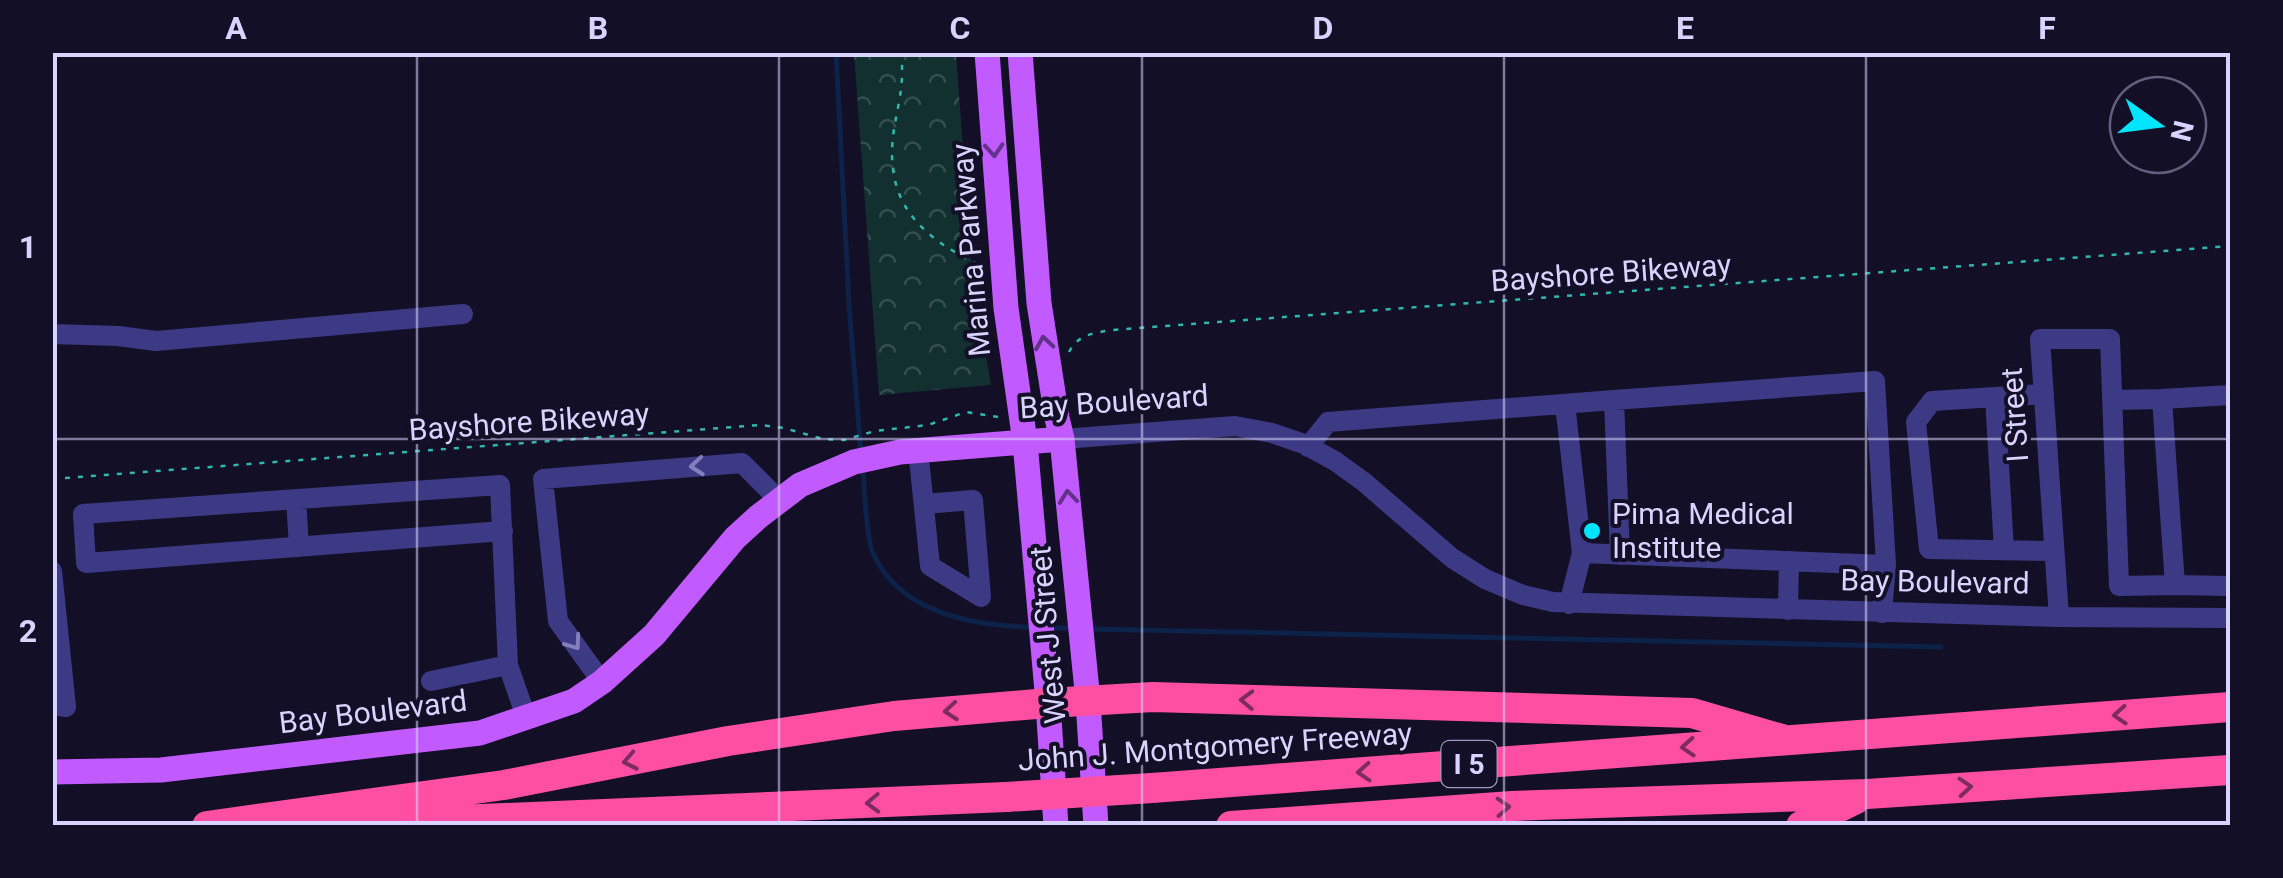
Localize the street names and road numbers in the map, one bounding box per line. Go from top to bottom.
street label: Marina Parkway [944,142,997,358]
street label: Bayshore Bikeway [1490,247,1732,298]
street label: I Street [1994,367,2035,464]
street label: Bay Boulevard [1018,377,1210,426]
street label: Bayshore Bikeway [408,396,650,447]
street label: West J Street [1022,545,1073,725]
street label: Bay Boulevard [1840,562,2030,601]
street label: Bay Boulevard [277,683,469,740]
street label: John J. Montgomery Freeway [1017,715,1413,778]
road number: I 5 [1442,741,1496,787]

